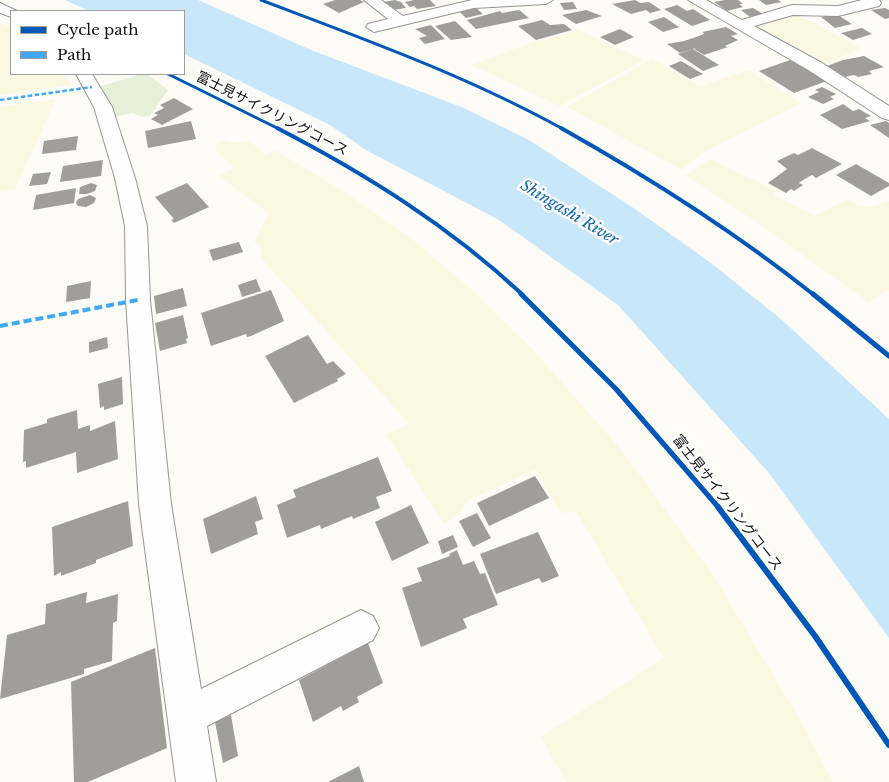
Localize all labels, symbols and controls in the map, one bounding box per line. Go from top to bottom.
legend [10,10,185,75]
text: Cycle path [57,20,139,39]
text: Path [57,45,91,64]
street label: 富士見サイクリングコース [193,68,351,160]
water label: Shingashi River [517,177,621,249]
street label: 富士見サイクリングコース [669,432,785,574]

